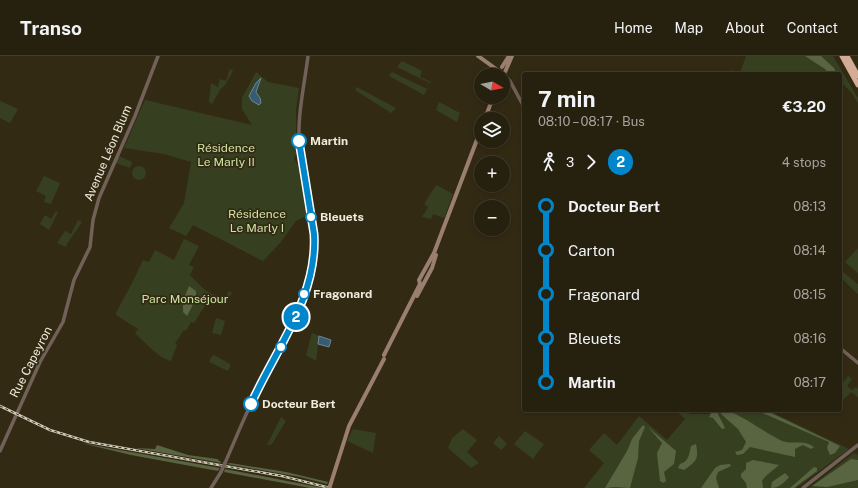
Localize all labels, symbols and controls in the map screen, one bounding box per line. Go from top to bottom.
text: Transo [20,17,82,39]
text: Home [614,20,653,36]
text: Map [675,20,703,36]
text: About [725,20,765,36]
text: Contact [787,20,838,36]
north arrow [474,68,510,104]
map controls [474,68,510,236]
text: 7 min [538,86,595,112]
text: €3.20 [783,98,826,115]
street label: Avenue Léon Blum [81,103,135,203]
button: layers [474,112,510,148]
text: 08:10 – 08:17 · Bus [538,114,645,129]
marker: Martin [291,133,307,149]
place label: Martin [310,134,348,148]
park label: Résidence Le Marly II [197,141,255,169]
icon: walk [538,151,560,173]
icon: forward [580,151,602,173]
text: 2 [616,154,625,170]
text: 3 [566,155,574,170]
text: 4 stops [782,155,826,170]
button: + [474,156,510,192]
text: Docteur Bert [568,198,660,215]
text: 08:13 [793,199,826,214]
button: − [474,200,510,236]
park label: Résidence Le Marly I [228,207,286,235]
place label: Bleuets [320,210,364,224]
marker: Bleuets [305,211,317,223]
text: Carton [568,242,615,259]
text: 08:14 [793,243,826,258]
text: Fragonard [568,286,640,303]
place label: Fragonard [313,287,372,301]
text: 08:15 [793,287,826,302]
marker: Fragonard [298,288,310,300]
park label: Parc Monséjour [142,292,229,306]
line badge: 2 [283,304,309,330]
text: 2 [292,309,300,325]
street label: Rue Capeyron [7,324,55,400]
text: Bleuets [568,330,621,347]
text: 08:16 [793,331,826,346]
unlabelled marker [275,341,287,353]
text: Martin [568,374,616,391]
text: 08:17 [794,375,826,390]
marker: Docteur Bert [243,396,259,412]
place label: Docteur Bert [262,397,336,411]

